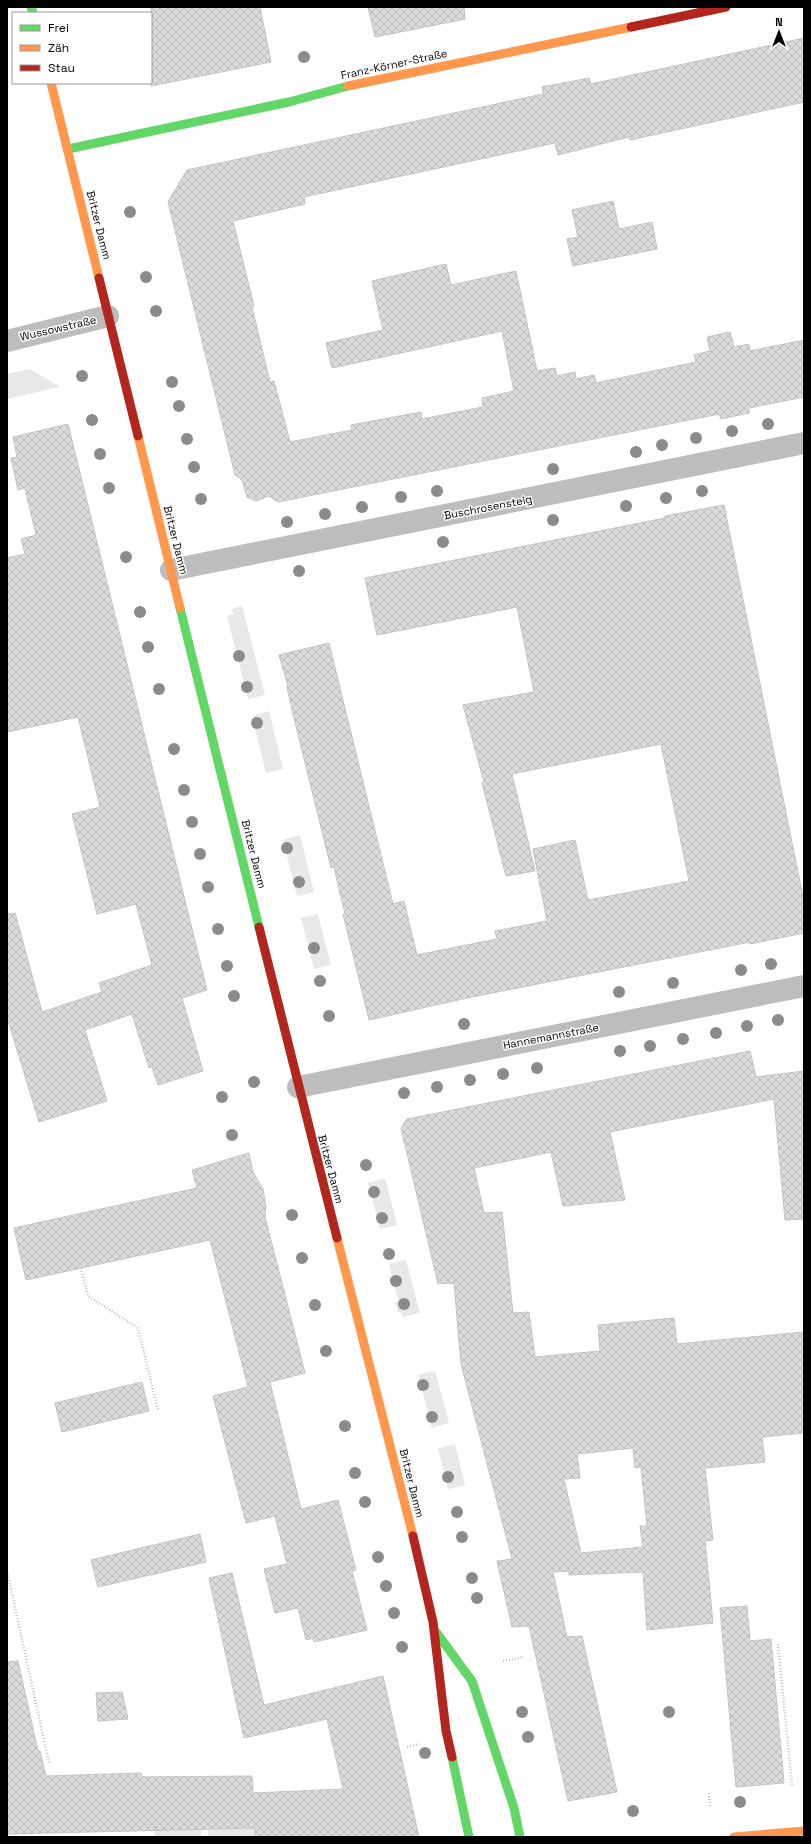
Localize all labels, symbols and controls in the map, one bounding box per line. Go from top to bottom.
legend [12,12,152,84]
north arrow [759,12,799,52]
text: N [775,15,783,29]
text: Frei [48,20,69,36]
text: Zäh [48,40,69,56]
street label: Franz-Körner-Straße [339,46,449,82]
text: Stau [48,60,75,76]
street label: Britzer Damm [84,189,114,261]
street label: Wussowstraße [19,312,97,344]
street label: Buschrosensteig [443,492,533,522]
street label: Britzer Damm [161,504,191,576]
street label: Britzer Damm [239,818,269,890]
street label: Hannemannstraße [502,1020,600,1052]
street label: Britzer Damm [315,1133,347,1205]
street label: Britzer Damm [397,1447,427,1519]

